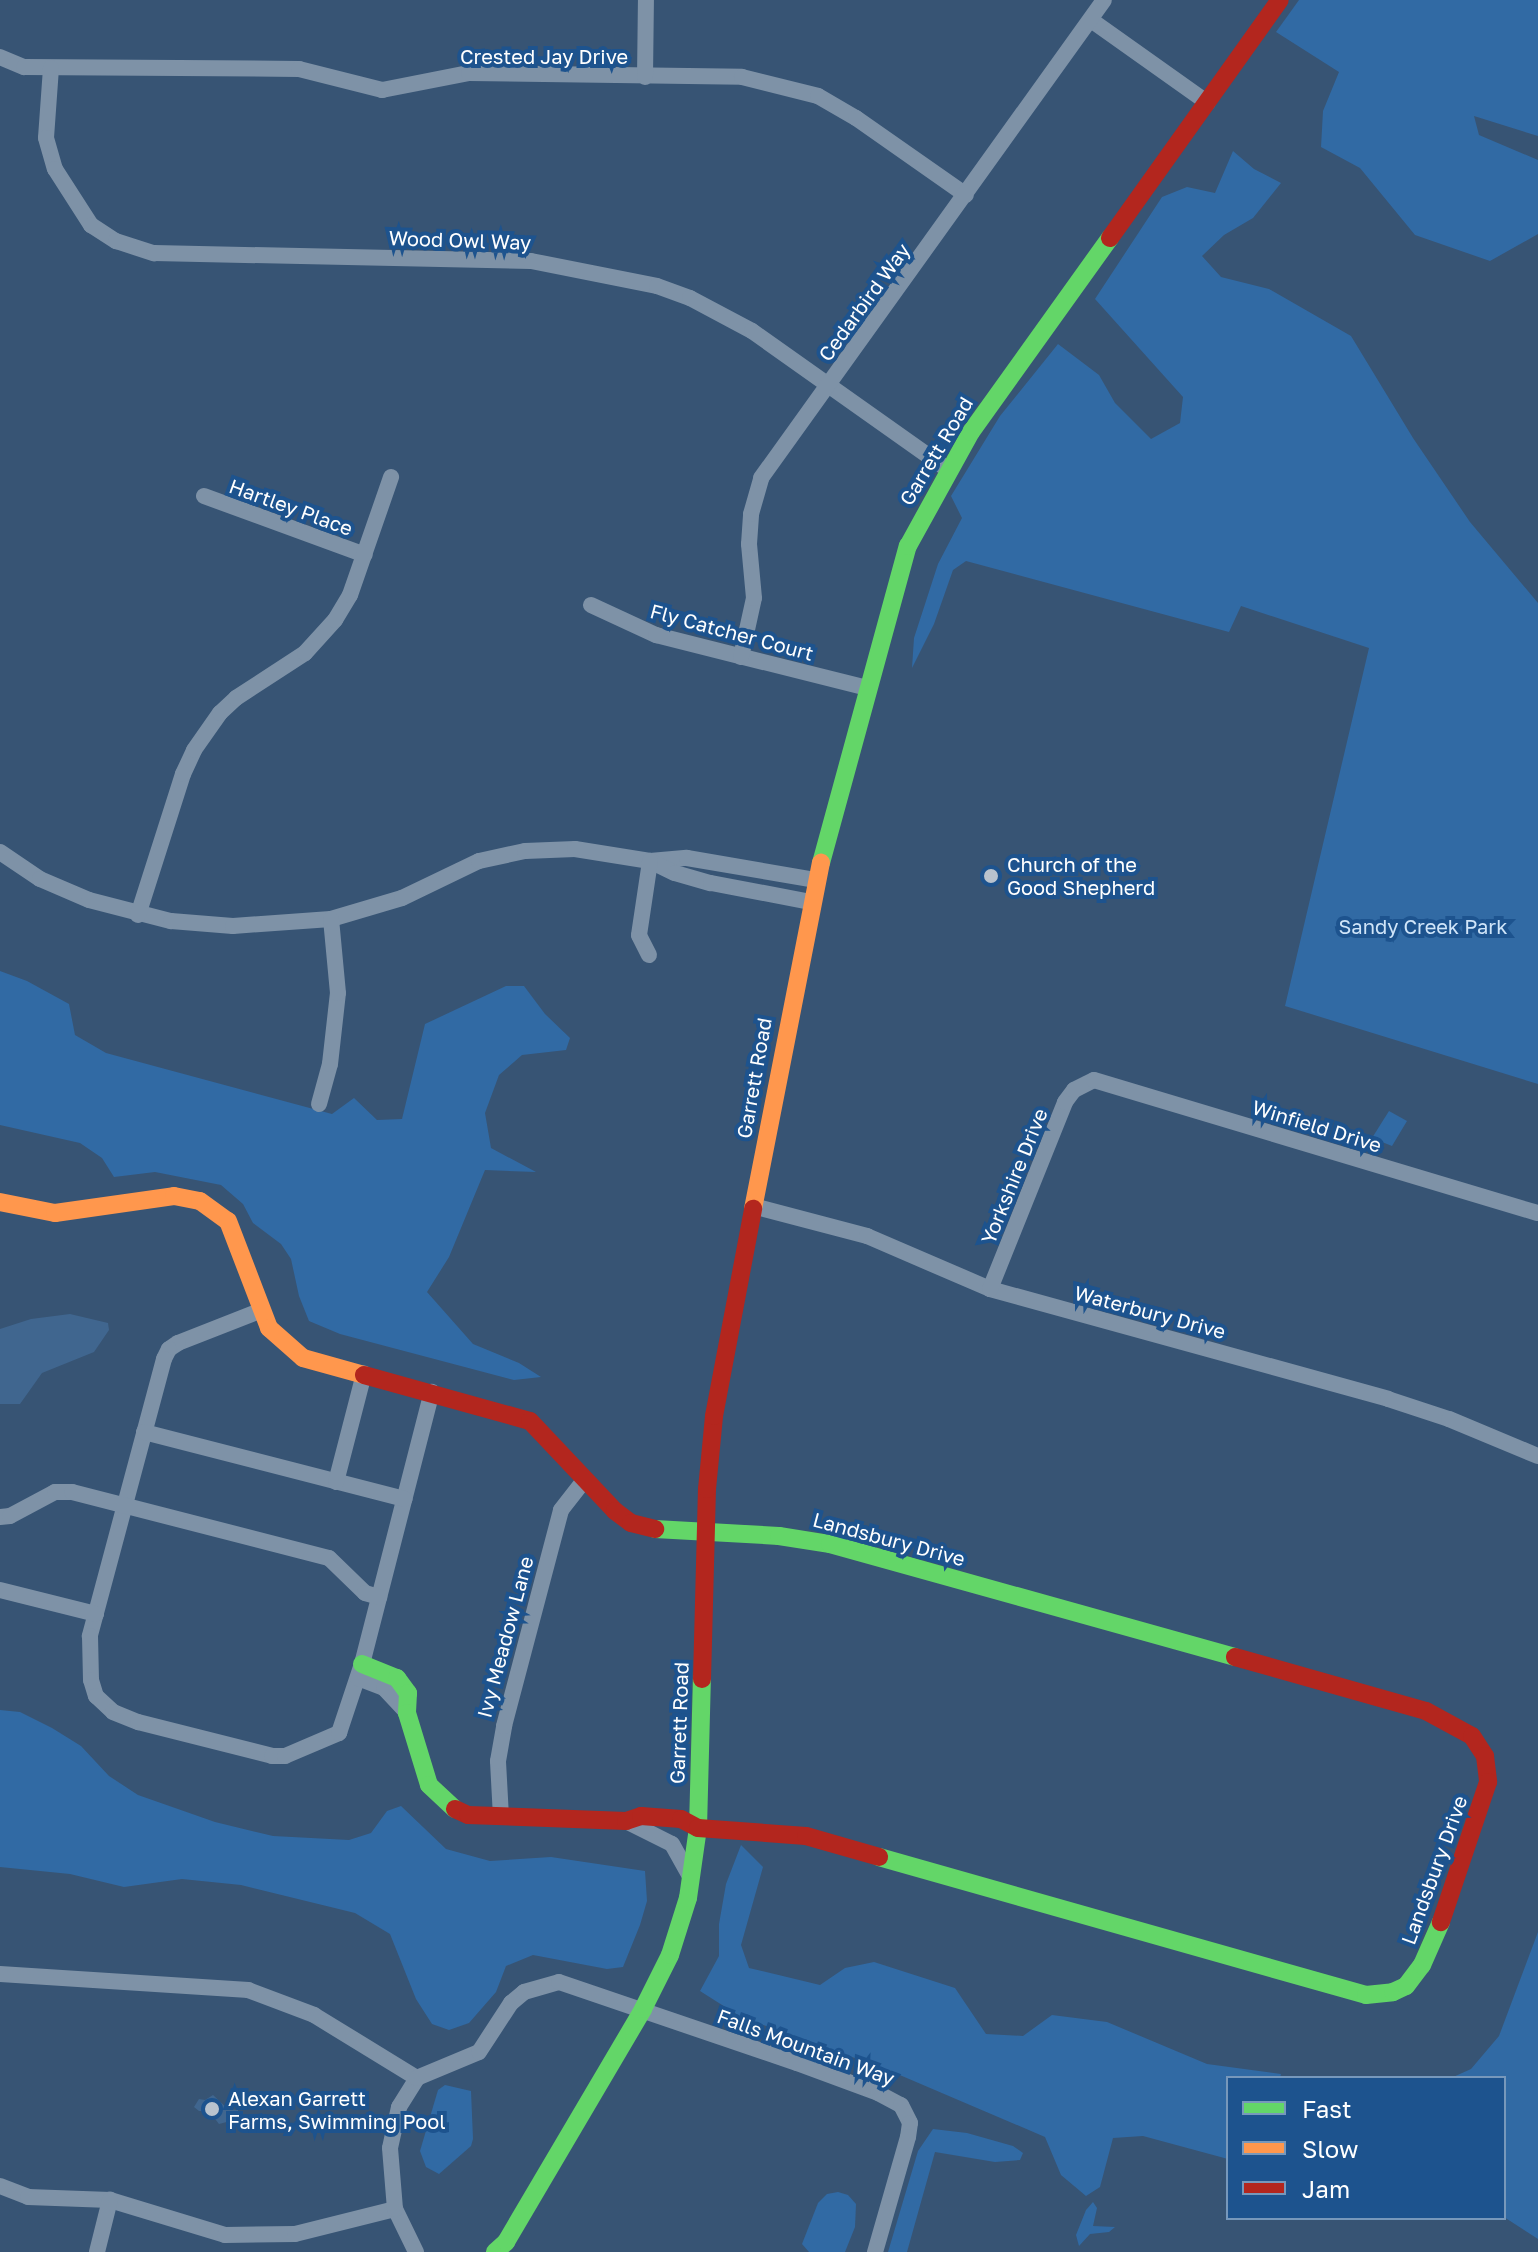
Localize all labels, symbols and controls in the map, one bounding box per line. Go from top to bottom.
street label: Crested Jay Drive [460,44,628,68]
street label: Wood Owl Way [388,226,532,254]
street label: Cedarbird Way [813,238,915,366]
street label: Garrett Road [894,392,978,510]
street label: Hartley Place [226,474,356,540]
street label: Fly Catcher Court [648,599,816,665]
place label: Church of the Good Shepherd [1007,852,1155,899]
marker: Church of the Good Shepherd [982,867,1000,885]
park label: Sandy Creek Park [1339,914,1507,938]
street label: Garrett Road [732,1016,776,1140]
street label: Winfield Drive [1249,1095,1385,1157]
street label: Yorkshire Drive [976,1105,1052,1247]
street label: Waterbury Drive [1072,1280,1228,1344]
street label: Landsbury Drive [810,1507,968,1571]
street label: Ivy Meadow Lane [472,1553,538,1721]
street label: Garrett Road [665,1662,693,1784]
street label: Landsbury Drive [1396,1792,1472,1948]
street label: Falls Mountain Way [714,2004,898,2090]
legend [1226,2076,1506,2220]
place label: Alexan Garrett Farms, Swimming Pool [228,2086,446,2133]
text: Fast [1302,2094,1352,2123]
marker: Alexan Garrett Farms, Swimming Pool [203,2100,221,2118]
text: Slow [1302,2134,1358,2163]
text: Jam [1302,2174,1350,2203]

